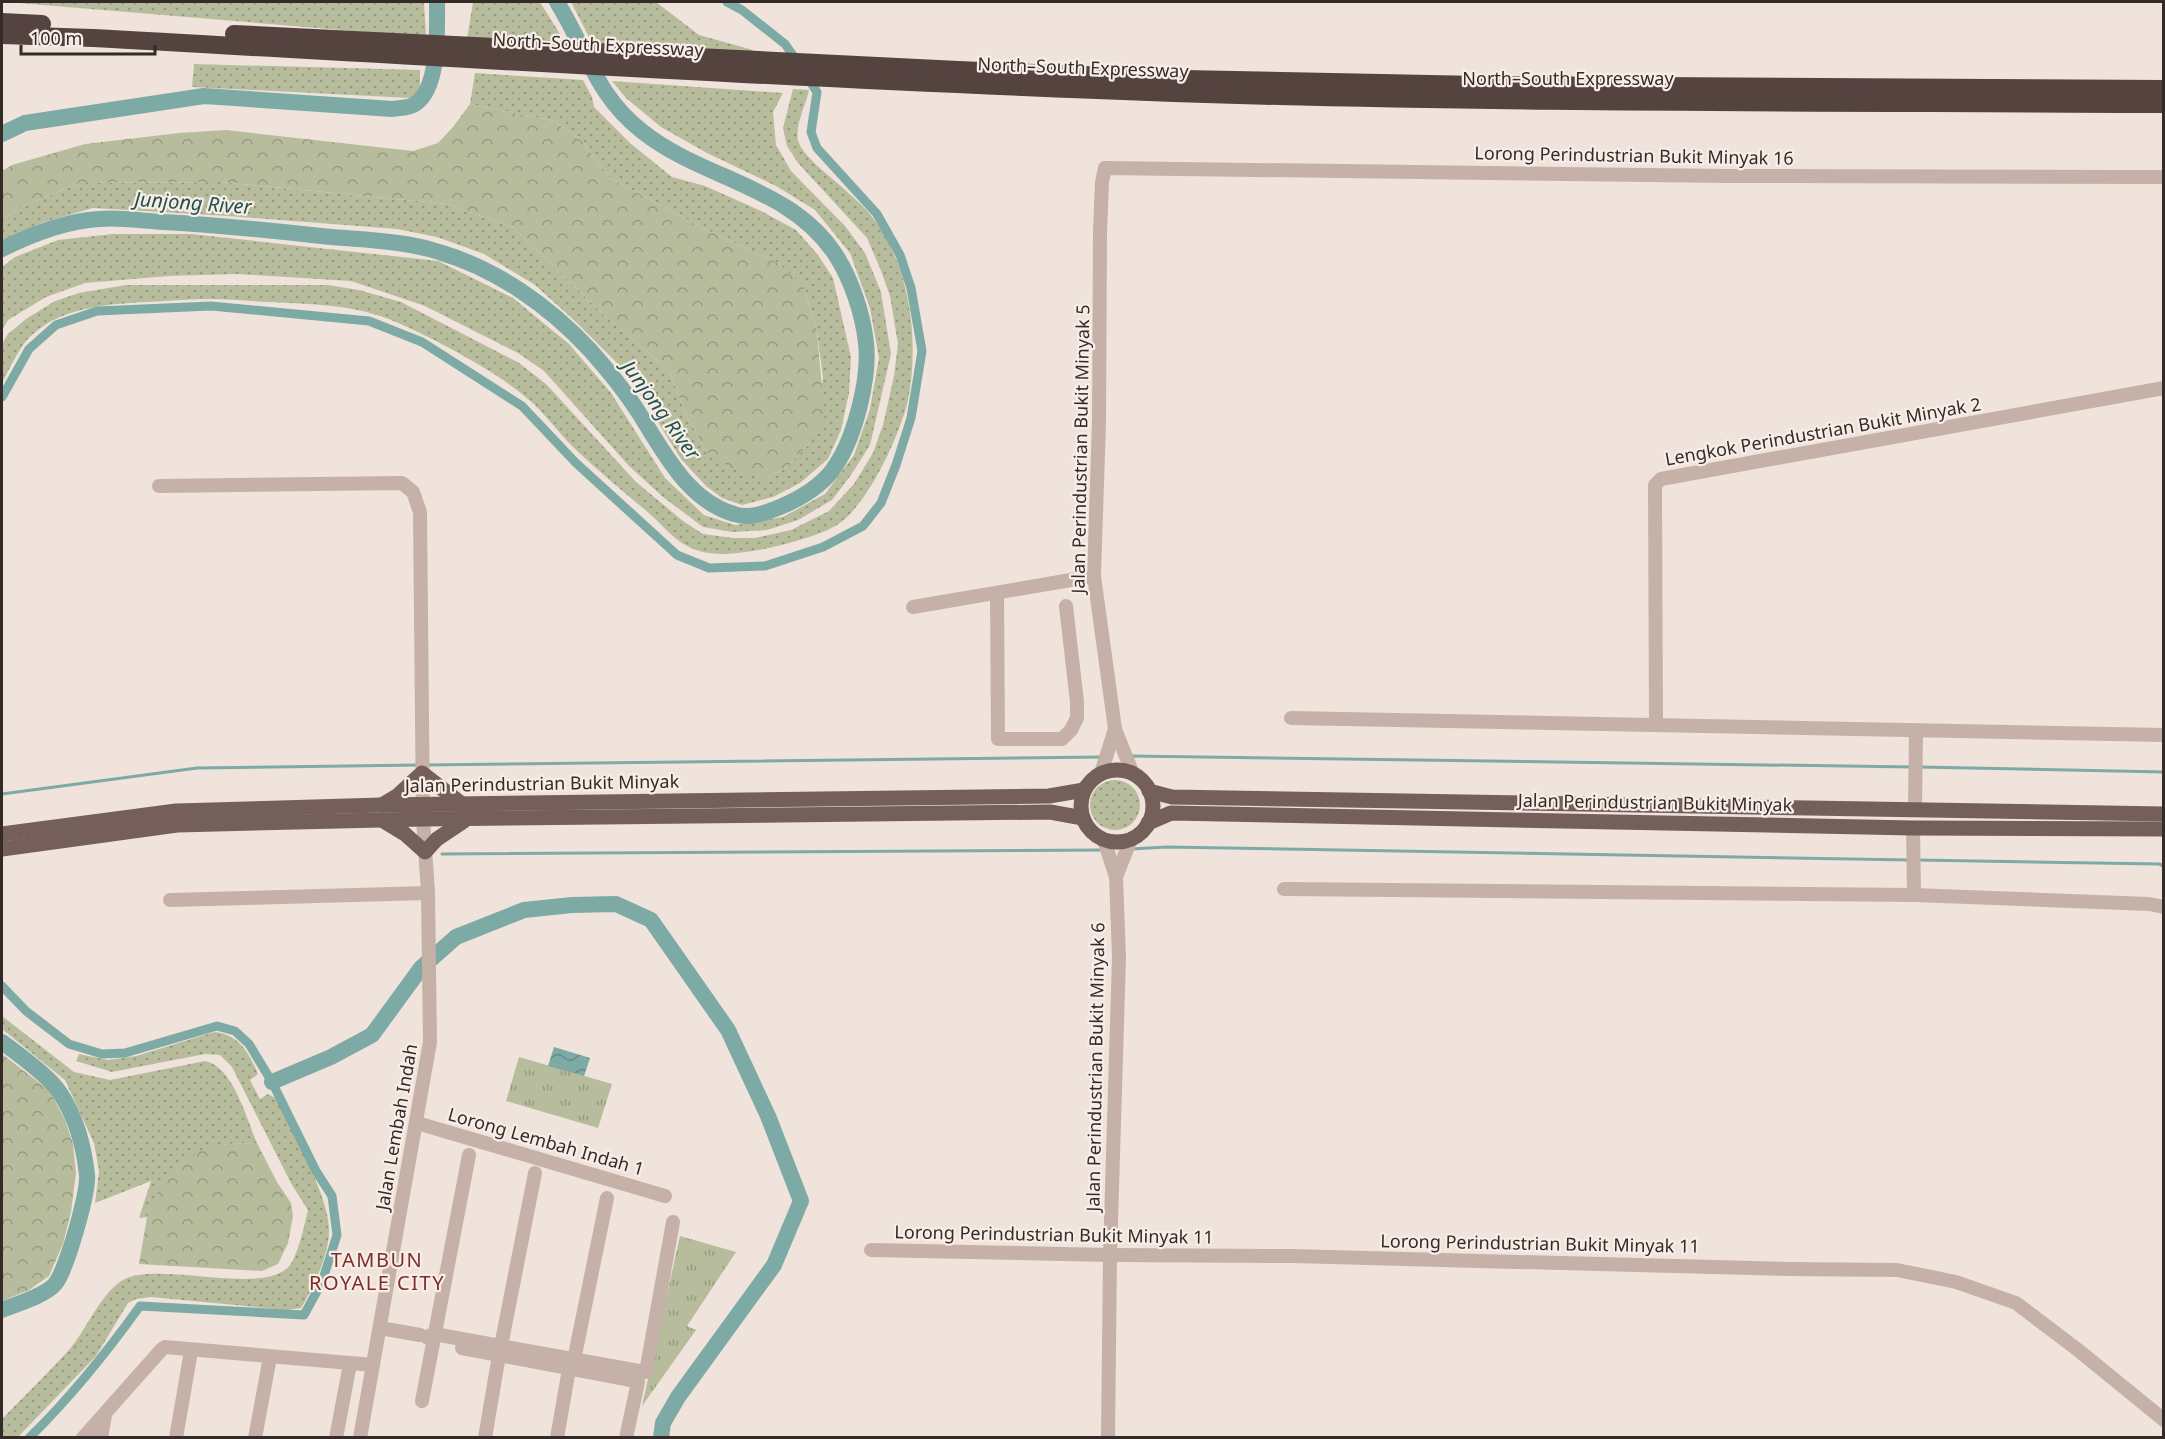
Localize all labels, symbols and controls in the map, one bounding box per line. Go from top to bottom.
scale bar [21,18,154,56]
text: 100 m [30,26,82,50]
street label: North–South Expressway [492,26,705,62]
street label: North–South Expressway [977,51,1190,83]
street label: North–South Expressway [1462,66,1674,90]
street label: Lorong Perindustrian Bukit Minyak 16 [1474,140,1794,170]
water label: Junjong River [130,185,254,220]
street label: Jalan Perindustrian Bukit Minyak 5 [1065,304,1095,596]
water label: Junjong River [614,351,707,466]
street label: Lengkok Perindustrian Bukit Minyak 2 [1663,391,1983,471]
street label: Jalan Perindustrian Bukit Minyak [403,769,680,797]
street label: Jalan Perindustrian Bukit Minyak [1516,788,1793,816]
street label: Jalan Perindustrian Bukit Minyak 6 [1080,922,1110,1214]
street label: Jalan Lembah Indah [369,1042,422,1214]
street label: Lorong Lembah Indah 1 [445,1102,647,1181]
street label: Lorong Perindustrian Bukit Minyak 11 [894,1219,1214,1249]
street label: Lorong Perindustrian Bukit Minyak 11 [1380,1228,1700,1258]
district label: TAMBUN ROYALE CITY [309,1246,445,1296]

